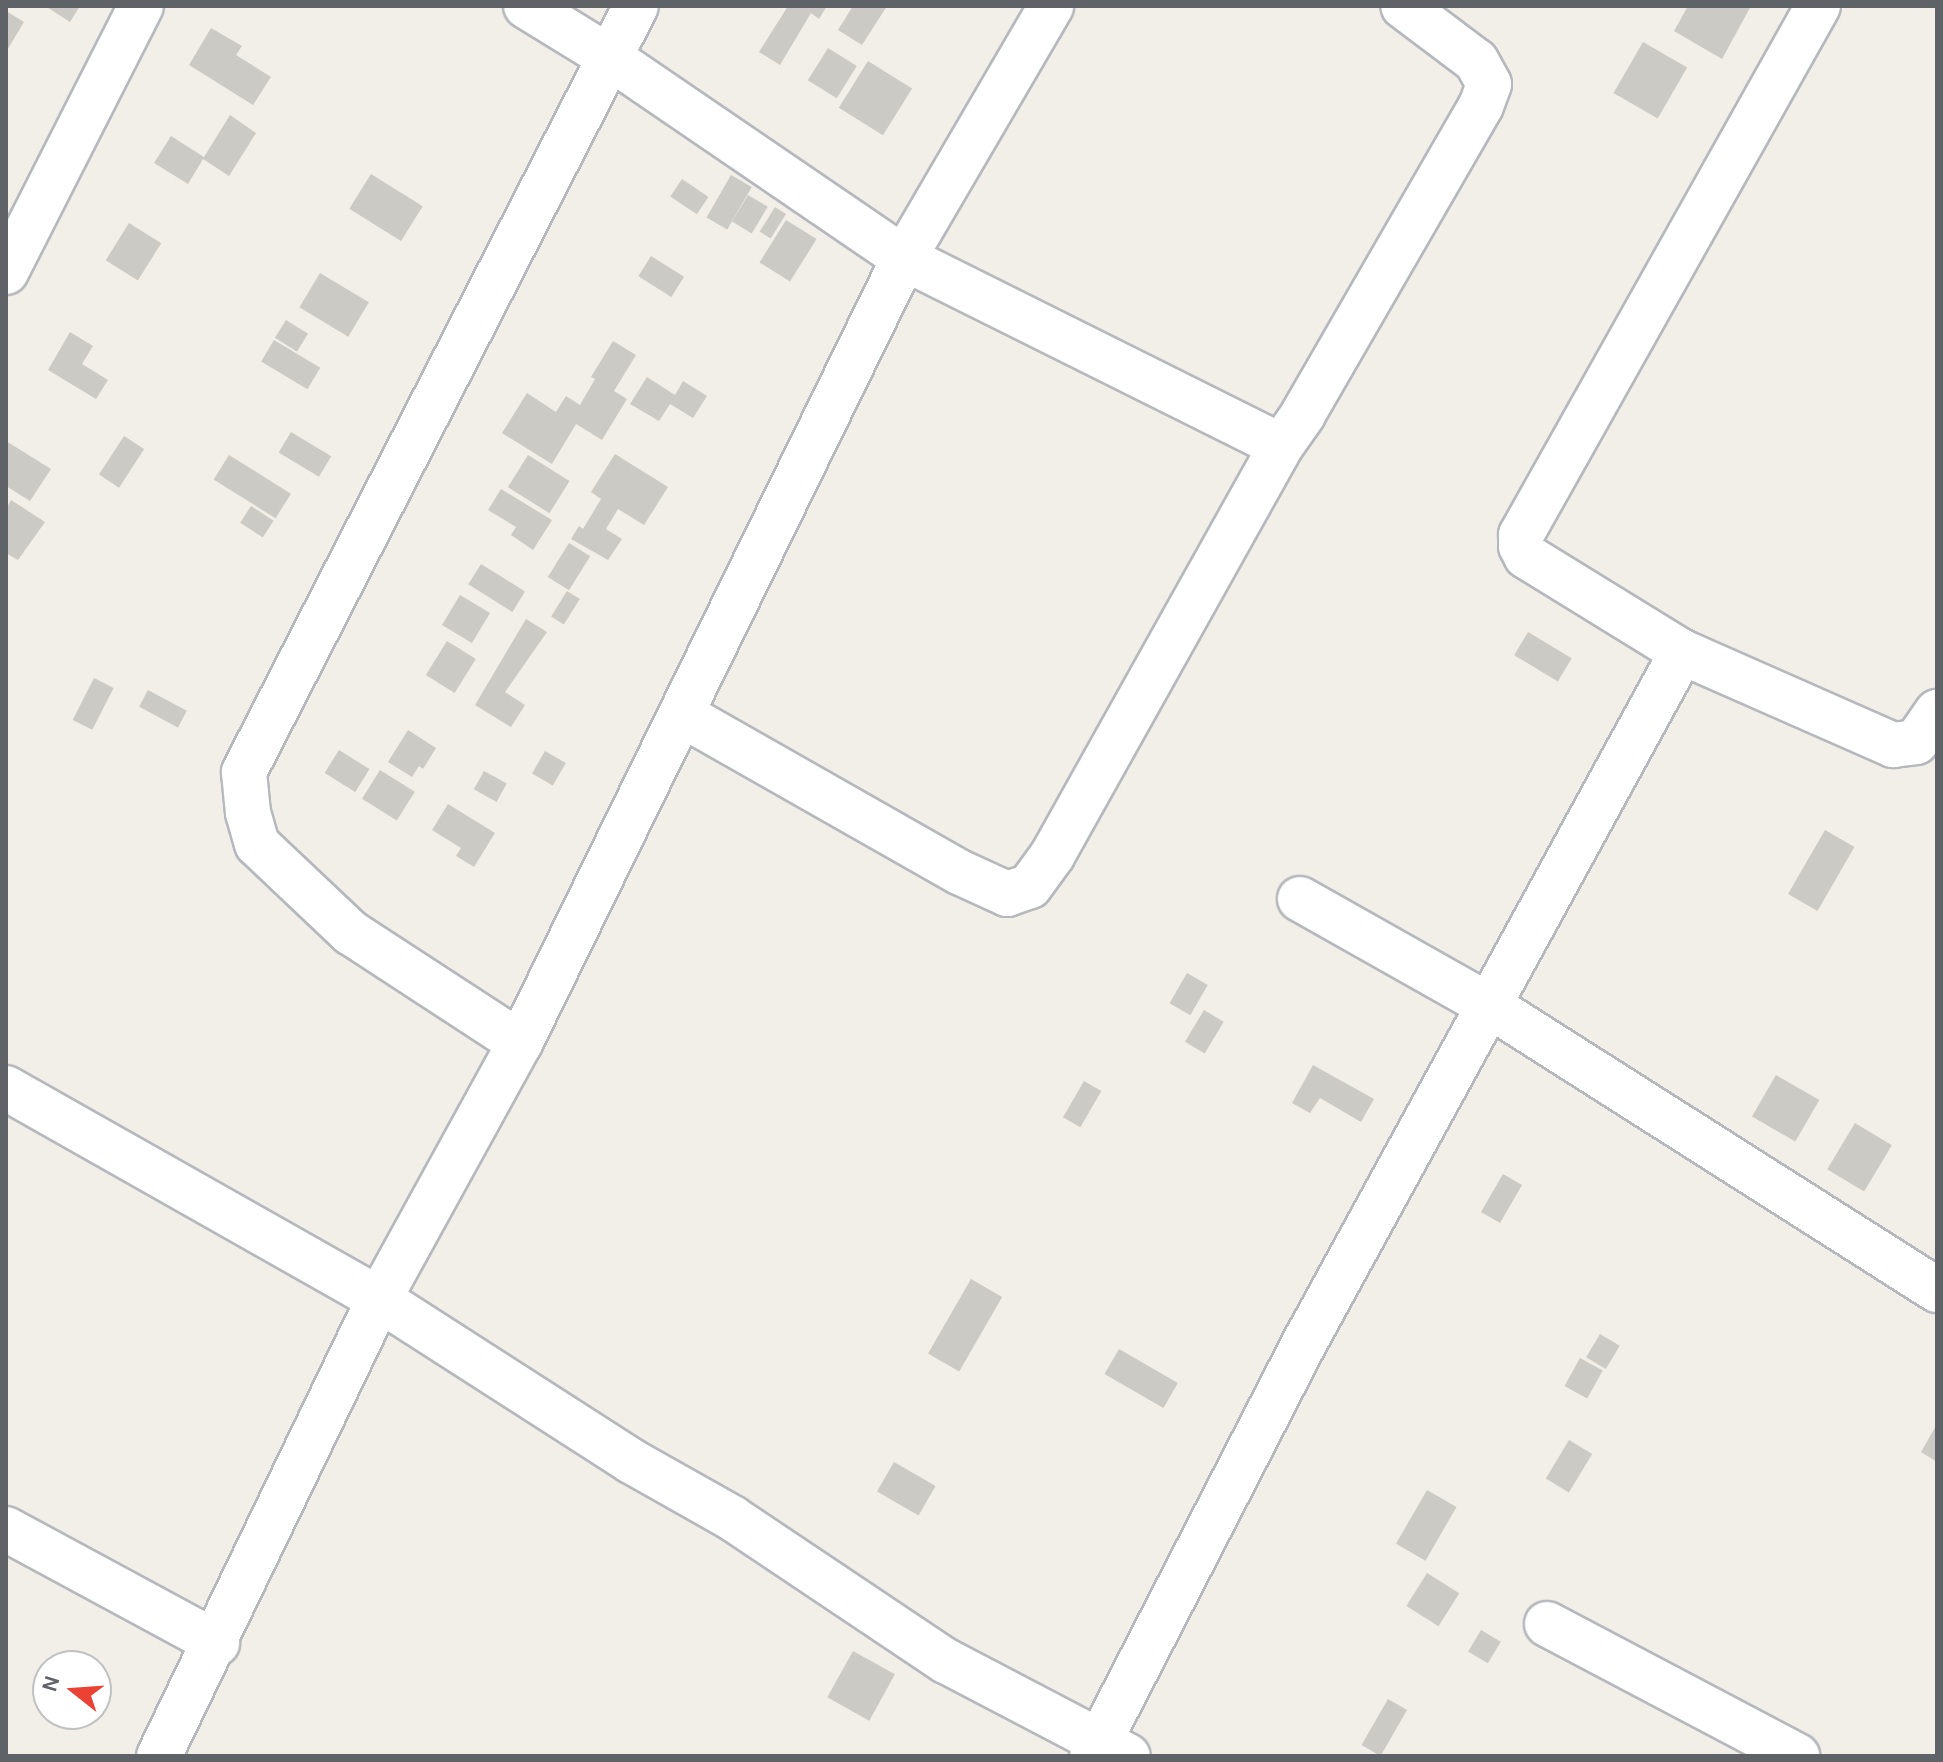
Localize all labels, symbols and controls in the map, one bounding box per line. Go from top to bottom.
north arrow [32,1650,112,1730]
text: N [36,1672,66,1695]

